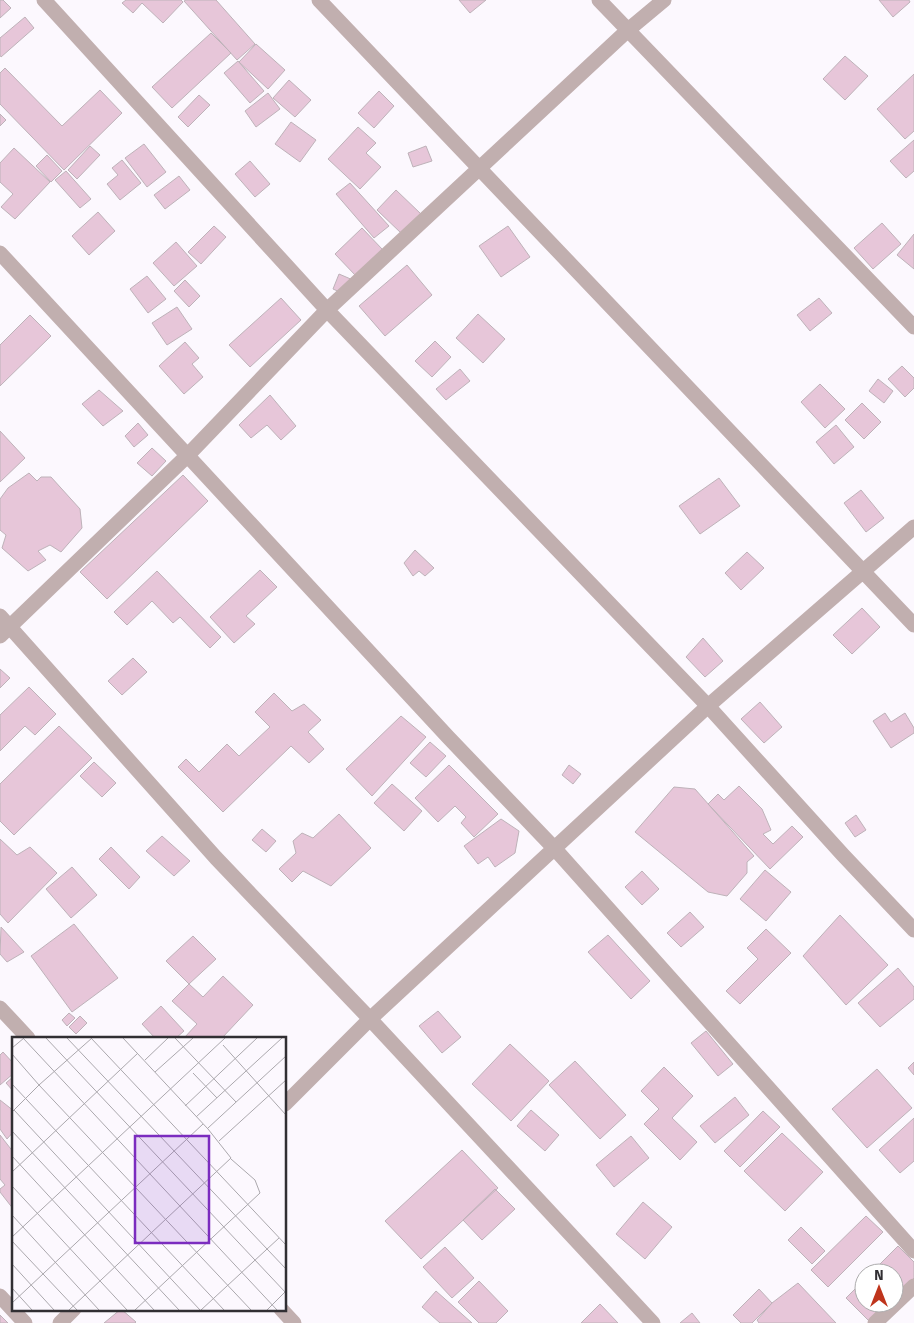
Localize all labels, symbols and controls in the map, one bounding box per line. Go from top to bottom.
inset map [12,1037,286,1310]
north arrow [854,1263,904,1313]
text: N [874,1267,884,1284]

